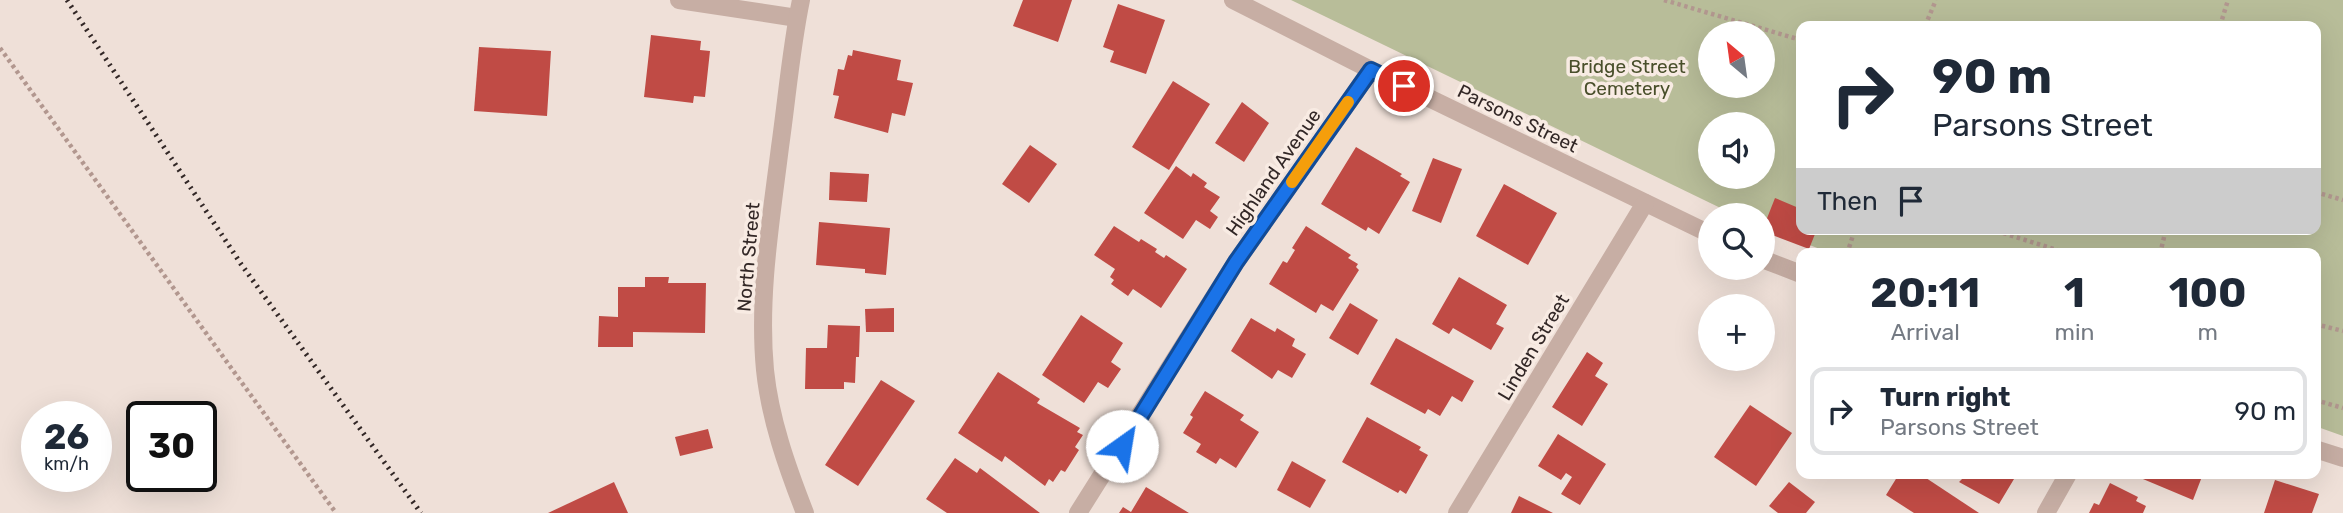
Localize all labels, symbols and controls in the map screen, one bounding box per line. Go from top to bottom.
north arrow [1698,21,1774,98]
map controls [1698,21,1775,371]
text: 90 m [1932,47,2052,105]
icon: right [1817,49,1908,140]
park label: Bridge Street Cemetery [1568,55,1686,100]
pin [1374,56,1434,116]
icon: arrive [1385,67,1423,105]
street label: Parsons Street [1454,79,1582,158]
street label: Highland Avenue [1221,104,1326,240]
text: Parsons Street [1932,106,2153,144]
button: sound [1698,112,1775,189]
icon: arrive [1892,182,1930,220]
text: Then [1817,186,1878,217]
street label: North Street [732,201,765,313]
button: search [1698,203,1775,280]
text: 20:11 [1870,268,1980,318]
text: 1 [2064,268,2085,318]
text: 100 [2169,268,2247,318]
street label: Linden Street [1493,289,1574,405]
button: + [1698,294,1775,371]
text: Arrival [1891,318,1960,346]
text: min [2054,318,2094,346]
text: m [2197,318,2218,346]
text: Turn right [1880,382,2010,413]
icon: right [1821,392,1859,430]
text: 90 m [2235,396,2296,427]
speed limit sign: 30 [126,401,217,492]
position arrow [1085,409,1159,483]
text: Parsons Street [1880,413,2039,441]
text: 26 [44,416,89,458]
text: km/h [44,453,89,475]

